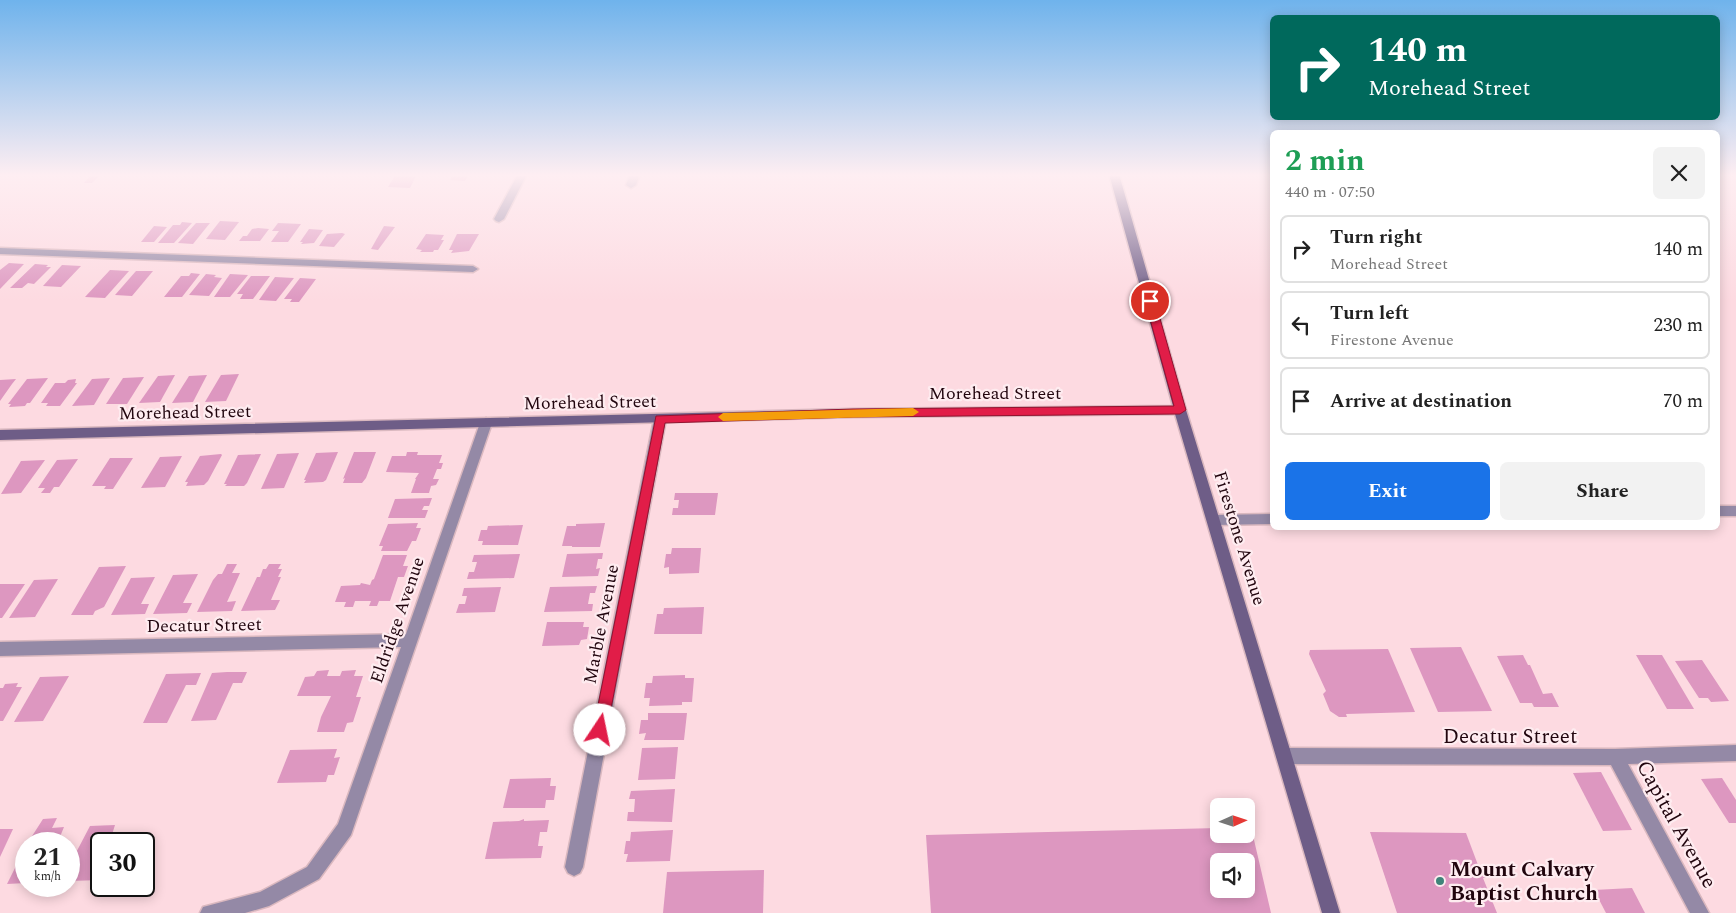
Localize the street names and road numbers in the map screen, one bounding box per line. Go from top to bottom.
street label: Morehead Street [929,380,1061,407]
street label: Morehead Street [523,388,657,417]
street label: Morehead Street [118,398,252,427]
street label: Firestone Avenue [1206,468,1273,609]
street label: Eldridge Avenue [363,553,432,687]
street label: Marble Avenue [577,562,626,686]
street label: Decatur Street [146,611,262,640]
street label: Decatur Street [1443,721,1577,753]
street label: Capital Avenue [1628,754,1725,894]

